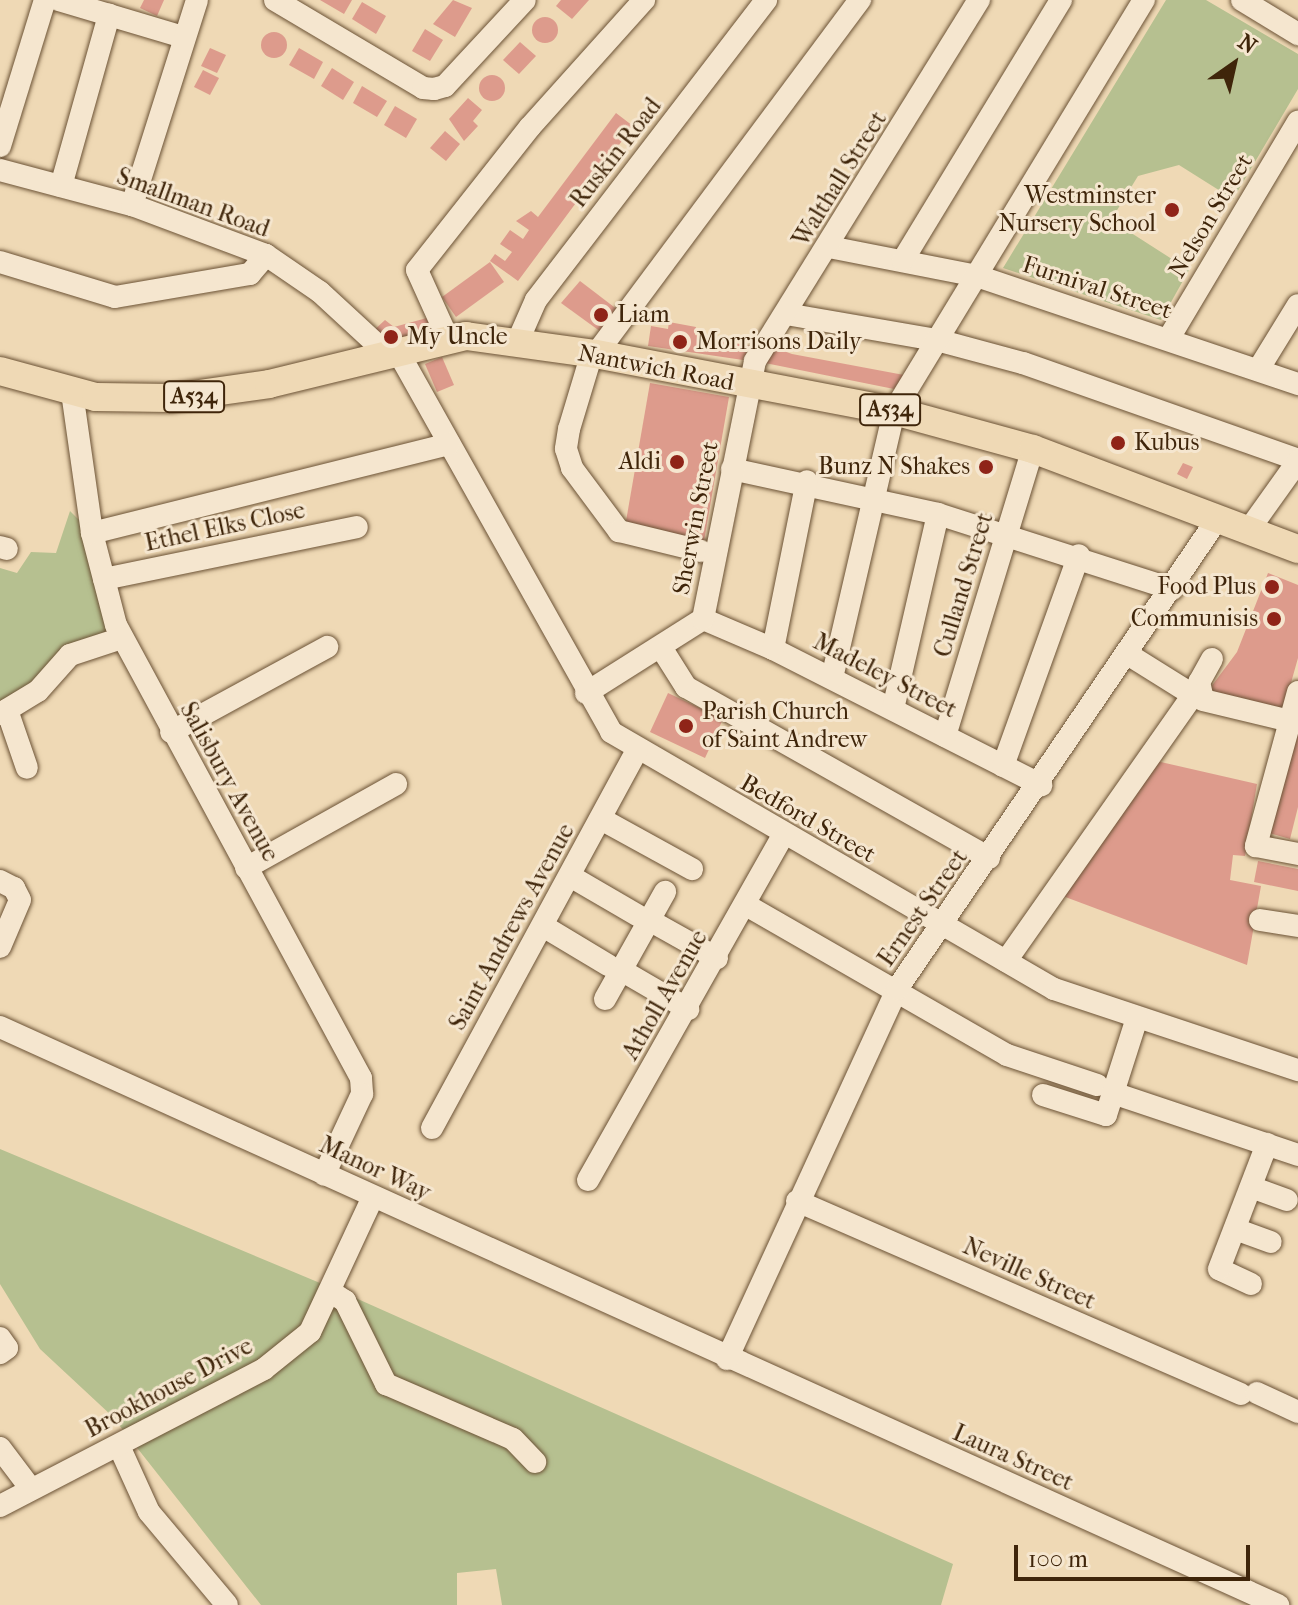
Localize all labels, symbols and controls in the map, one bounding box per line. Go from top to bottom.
north arrow [1194,24,1274,104]
text: N [1233,29,1262,60]
street label: Ruskin Road [564,92,668,214]
street label: Walthall Street [787,106,893,252]
street label: Nelson Street [1163,149,1259,283]
street label: Smallman Road [113,162,273,244]
place label: Westminster Nursery School [999,182,1156,238]
marker: Westminster Nursery School [1163,201,1181,219]
street label: Furnival Street [1019,250,1175,326]
place label: Liam [617,301,670,329]
marker: Liam [592,306,610,324]
place label: My Uncle [407,323,508,351]
marker: My Uncle [382,328,400,346]
place label: Morrisons Daily [696,328,861,356]
marker: Morrisons Daily [671,333,689,351]
street label: Nantwich Road [575,339,737,397]
road number: A534 [162,379,226,415]
road number: A534 [858,392,922,428]
place label: Kubus [1134,429,1199,457]
marker: Kubus [1109,434,1127,452]
street label: Sherwin Street [667,439,725,597]
place label: Aldi [619,448,661,476]
marker: Aldi [668,453,686,471]
place label: Bunz N Shakes [818,453,970,481]
marker: Bunz N Shakes [977,458,995,476]
street label: Ethel Elks Close [142,496,308,558]
street label: Culland Street [928,509,1000,661]
place label: Food Plus [1157,573,1256,601]
marker: Food Plus [1263,578,1281,596]
place label: Communisis [1131,605,1258,633]
marker: Communisis [1265,610,1283,628]
street label: Madeley Street [808,628,962,724]
street label: Salisbury Avenue [173,697,285,867]
place label: Parish Church of Saint Andrew [702,698,867,754]
marker: Parish Church of Saint Andrew [677,717,695,735]
street label: Bedford Street [735,769,881,869]
street label: Saint Andrews Avenue [443,819,581,1035]
street label: Ernest Street [872,844,974,972]
street label: Atholl Avenue [616,925,714,1065]
street label: Manor Way [315,1131,435,1207]
street label: Neville Street [958,1232,1100,1316]
street label: Brookhouse Drive [80,1332,258,1444]
street label: Laura Street [948,1419,1078,1497]
scale bar [1018,1529,1254,1579]
text: 100 m [1028,1545,1088,1573]

